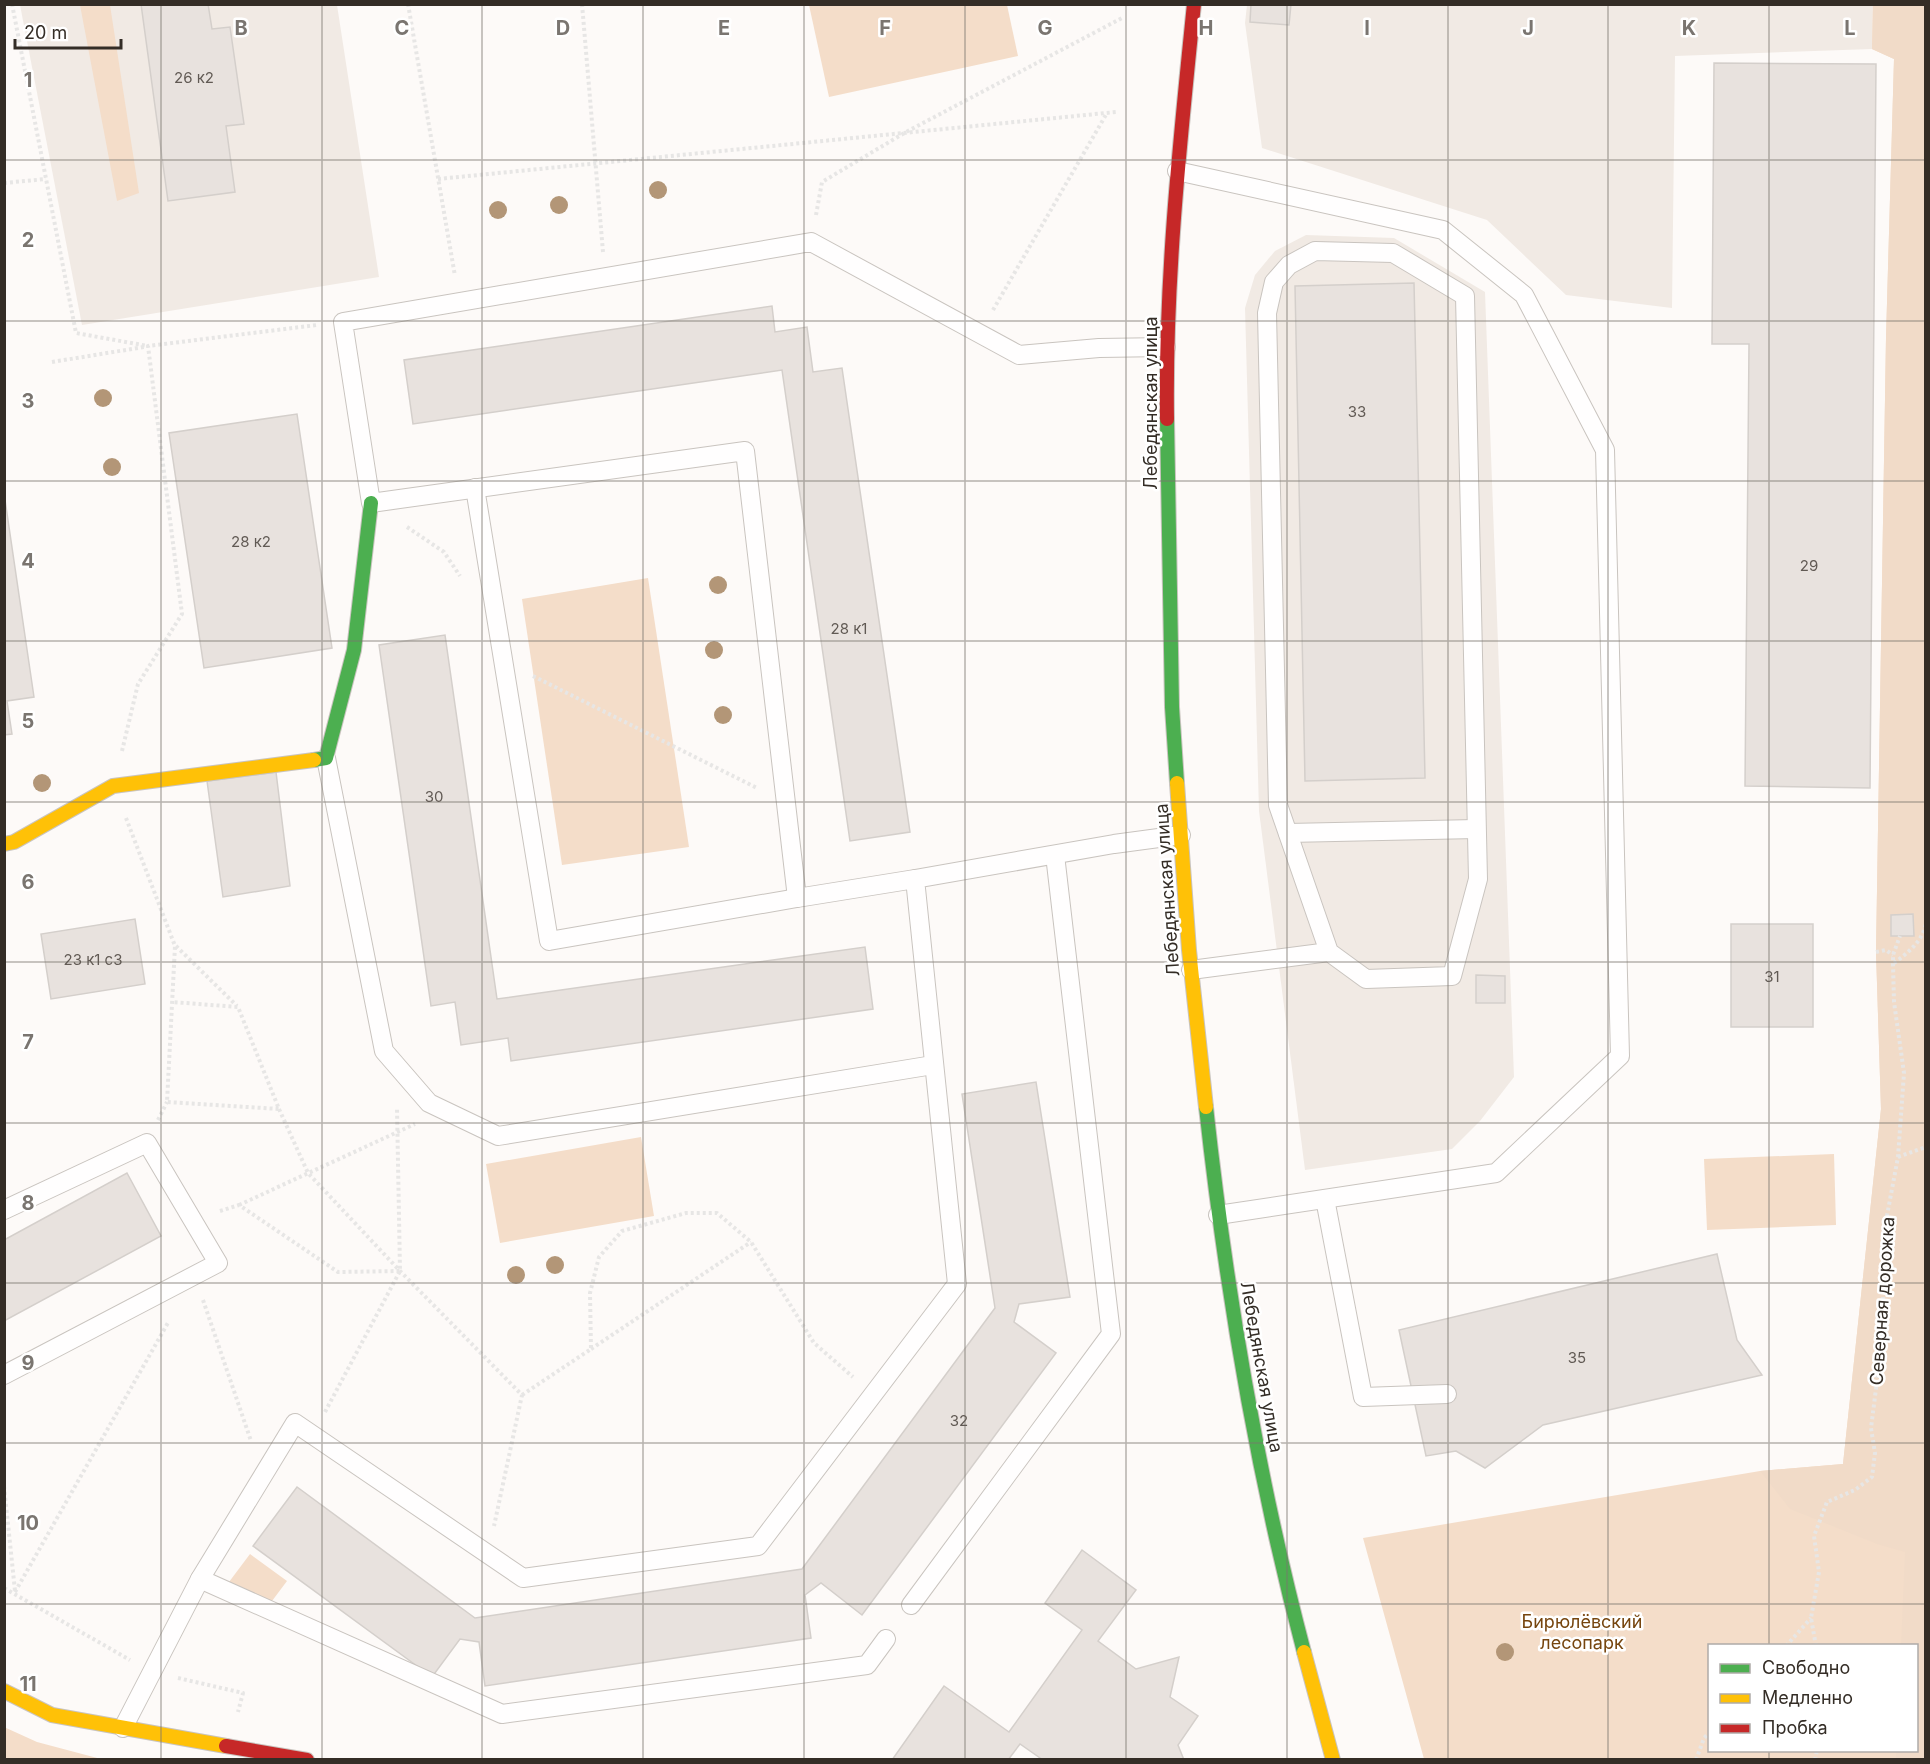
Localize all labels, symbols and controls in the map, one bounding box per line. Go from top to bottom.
scale bar [15,12,122,50]
text: B [234,16,248,40]
text: C [395,16,409,40]
text: D [556,16,570,40]
text: E [718,16,730,40]
text: F [879,16,891,40]
text: G [1037,16,1053,40]
text: H [1199,16,1213,40]
text: I [1364,16,1370,40]
text: J [1522,16,1534,40]
text: K [1682,16,1696,40]
text: L [1844,16,1856,40]
text: 20 m [24,22,67,43]
text: 1 [24,68,32,92]
house number: 26 к2 [174,68,214,87]
text: 2 [22,228,34,252]
street label: Лебедянская улица [1140,316,1161,490]
text: 3 [22,389,34,413]
house number: 33 [1348,402,1366,421]
house number: 28 к2 [231,532,271,551]
text: 4 [21,549,35,573]
house number: 29 [1800,556,1818,575]
house number: 28 к1 [831,619,867,638]
text: 5 [22,709,34,733]
house number: 30 [425,787,443,806]
street label: Лебедянская улица [1150,803,1184,977]
text: 6 [22,870,35,894]
house number: 23 к1 с3 [64,950,122,969]
house number: 31 [1764,967,1780,986]
text: 7 [22,1030,34,1054]
text: 8 [21,1191,35,1215]
street label: Северная дорожка [1866,1216,1898,1386]
street label: Лебедянская улица [1237,1280,1287,1454]
house number: 35 [1568,1348,1586,1367]
text: 9 [22,1351,35,1375]
house number: 32 [950,1411,968,1430]
text: 10 [17,1511,39,1535]
park label: Бирюлёвский лесопарк [1522,1611,1642,1653]
legend [1708,1644,1918,1752]
text: Свободно [1762,1657,1850,1678]
text: 11 [19,1672,37,1696]
text: Медленно [1762,1687,1853,1708]
text: Пробка [1762,1717,1828,1738]

